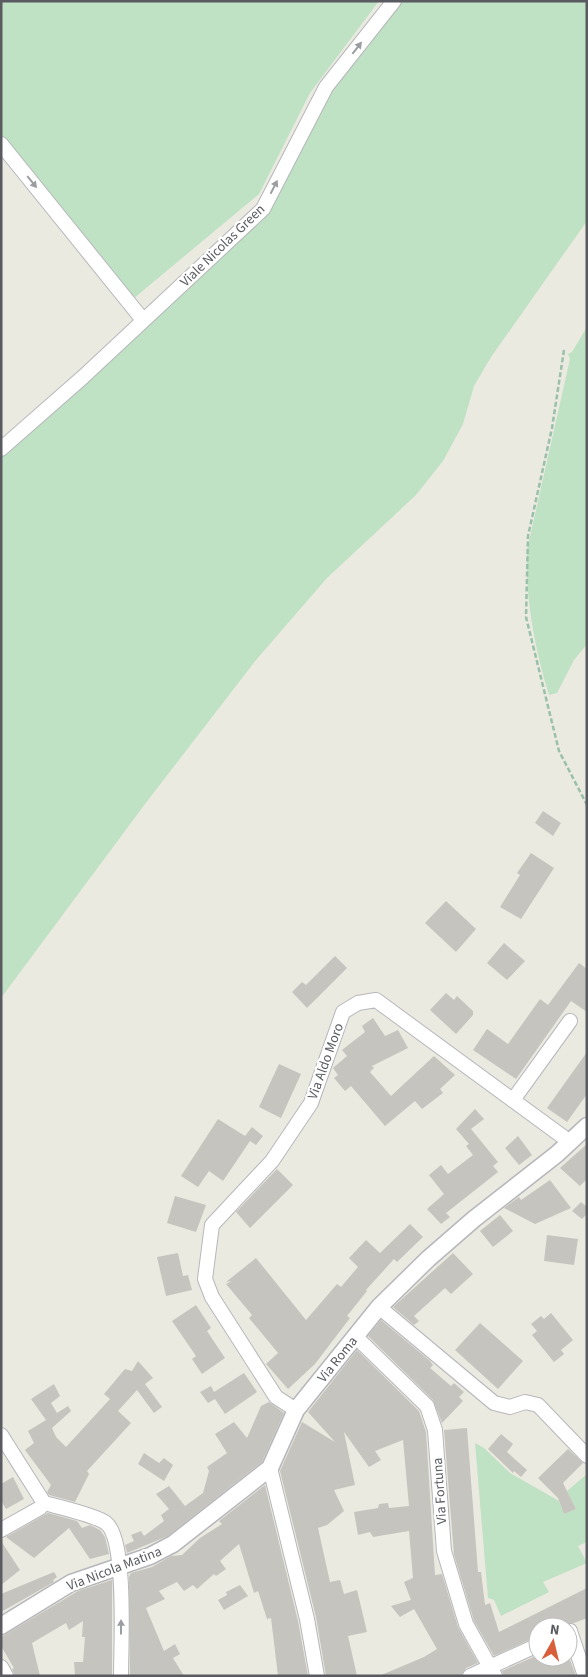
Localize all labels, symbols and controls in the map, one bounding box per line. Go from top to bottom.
one-way arrow [352,41,362,55]
one-way arrow [26,175,37,188]
one-way arrow [270,180,278,194]
street label: Viale Nicolas Green [176,200,270,292]
street label: Via Aldo Moro [303,1020,349,1102]
street label: Via Roma [313,1332,363,1387]
street label: Via Fortuna [428,1457,452,1525]
street label: Via Nicola Matina [64,1542,165,1596]
north arrow [528,1617,578,1667]
one-way arrow [117,1619,125,1635]
text: N [549,1620,561,1641]

